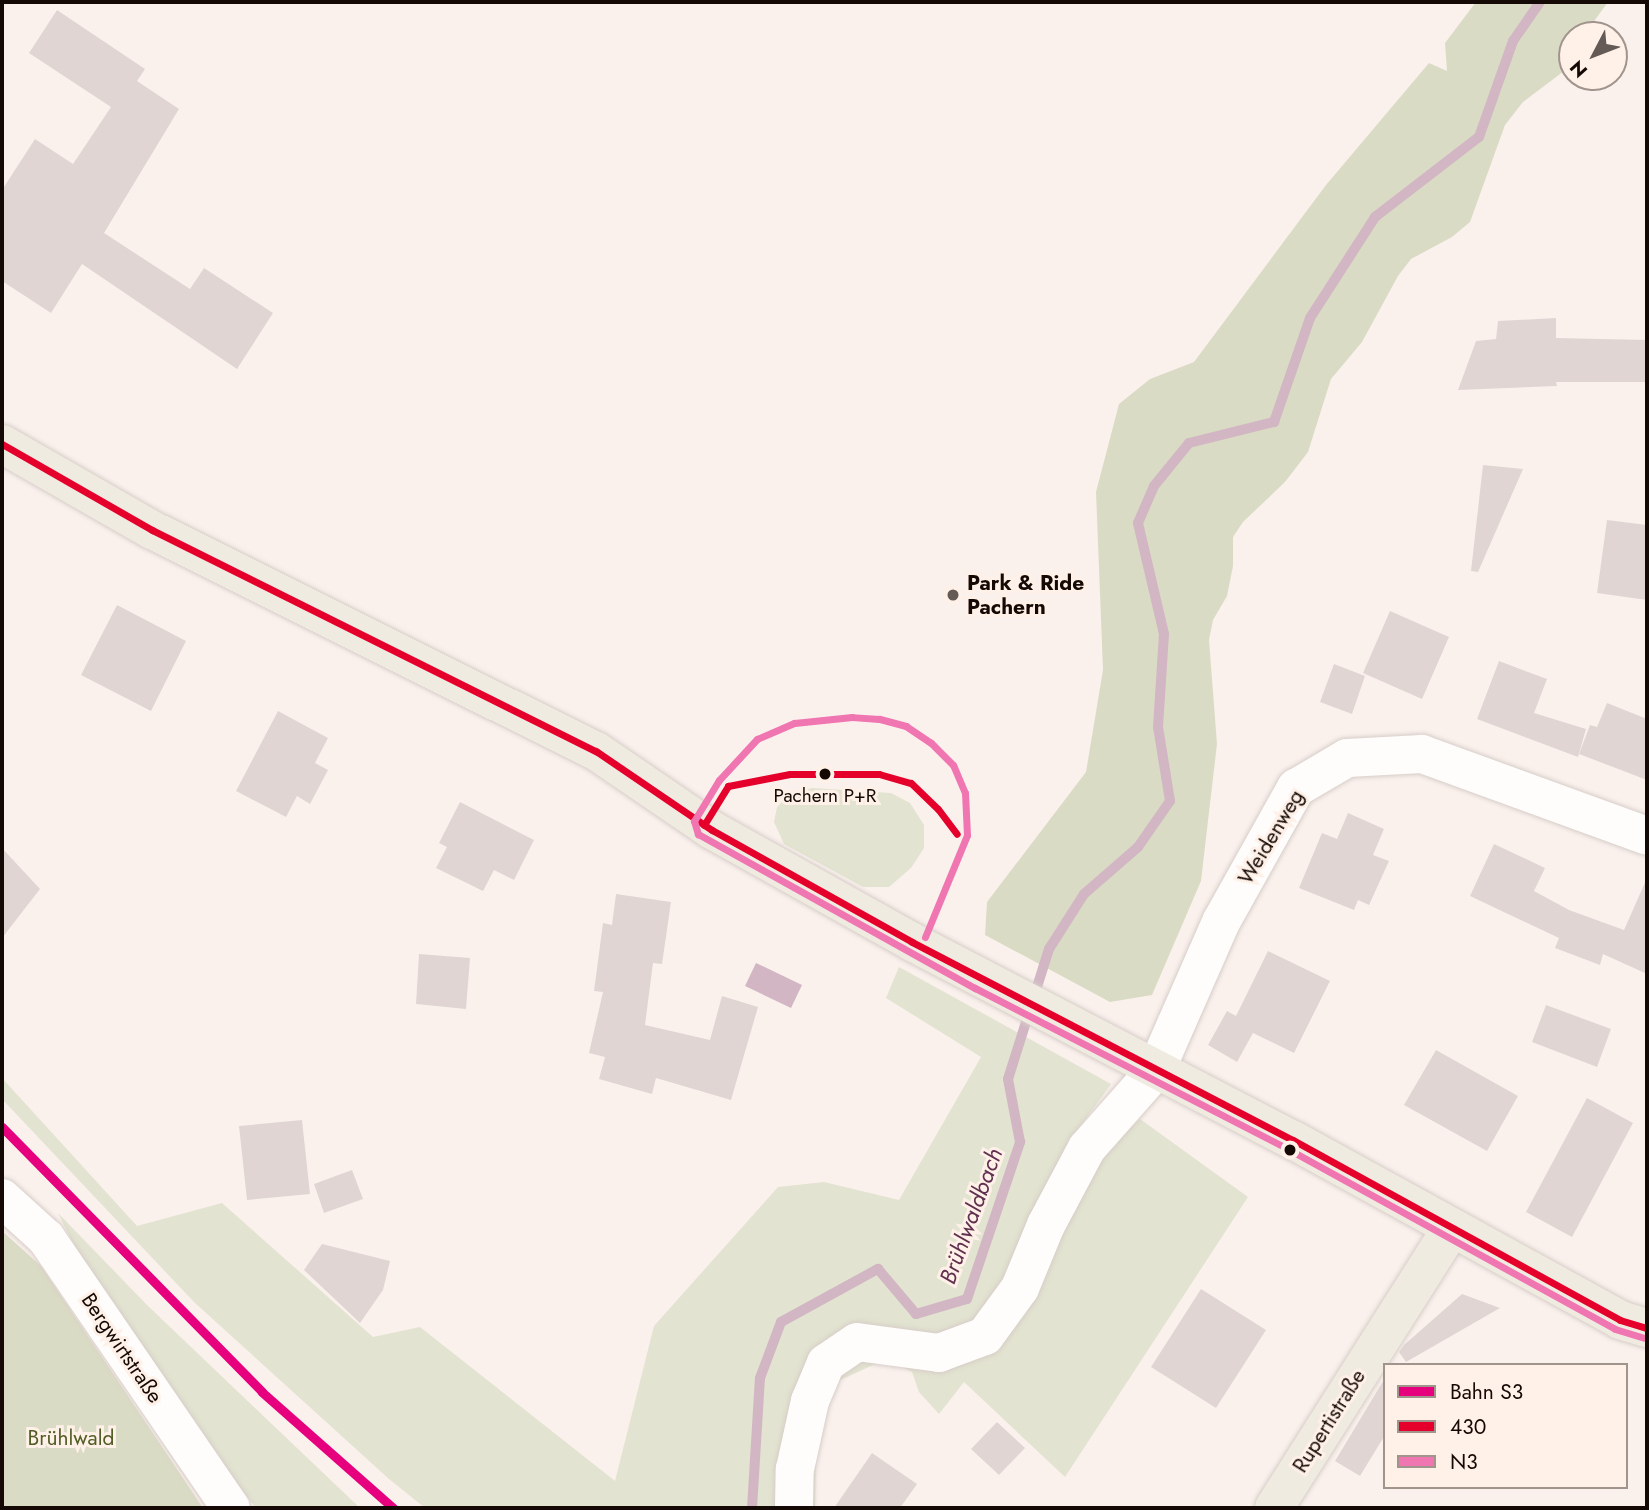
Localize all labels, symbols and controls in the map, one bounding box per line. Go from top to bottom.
north arrow [1558,21,1628,91]
text: N [1563,54,1594,84]
place label: Park & Ride Pachern [967,570,1084,620]
marker: Park & Ride Pachern [945,587,961,603]
marker: Pachern P+R [818,767,832,781]
place label: Pachern P+R [774,785,876,807]
street label: Weidenweg [1233,785,1309,889]
unlabelled marker [1283,1143,1297,1157]
water label: Brühlwaldbach [934,1144,1008,1288]
street label: Bergwirtstraße [76,1288,168,1408]
legend [1383,1363,1628,1489]
street label: Rupertistraße [1287,1365,1371,1477]
text: Bahn S3 [1450,1377,1523,1407]
text: 430 [1450,1412,1486,1442]
park label: Brühlwald [28,1425,114,1451]
text: N3 [1450,1447,1478,1477]

